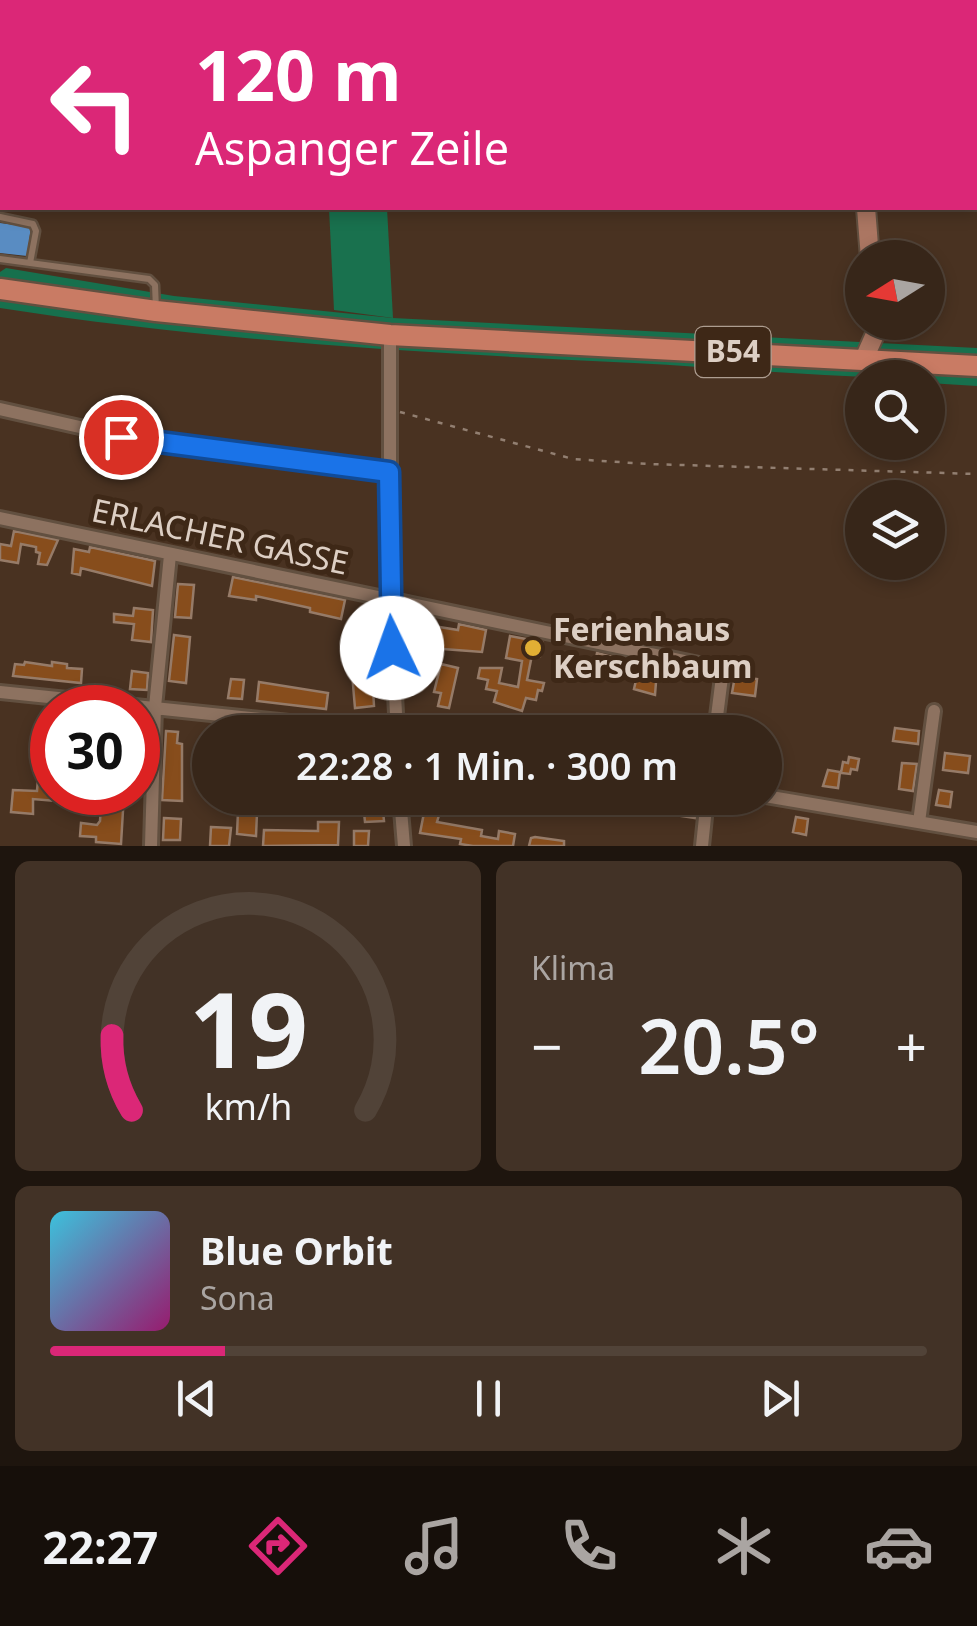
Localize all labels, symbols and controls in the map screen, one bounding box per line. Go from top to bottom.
text: 120 m [195,26,402,122]
icon: left [30,40,160,170]
text: Aspanger Zeile [195,117,509,178]
north arrow [845,240,945,340]
map controls [845,240,945,580]
road number: B54 [696,327,770,377]
button: search [845,360,945,460]
pin [79,395,164,480]
icon: arrive [94,410,149,465]
button: layers [845,480,945,580]
street label: ERLACHER GASSE [88,487,352,584]
position arrow [340,596,444,700]
place label: Ferienhaus Kerschbaum [553,607,752,687]
marker: Ferienhaus Kerschbaum [522,637,544,659]
speed limit sign: 30 [30,685,160,815]
text: 22:28 · 1 Min. · 300 m [296,739,678,791]
text: Klima [531,946,615,989]
text: 19 [189,957,307,1098]
text: 20.5° [638,994,820,1096]
text: − [531,1008,562,1083]
text: + [896,1008,927,1083]
text: km/h [204,1082,292,1130]
text: Blue Orbit [200,1224,393,1276]
text: Sona [200,1276,275,1319]
icon: previous [169,1371,224,1426]
icon: pause [461,1371,516,1426]
icon: next [753,1371,808,1426]
icon: directions [243,1511,313,1581]
icon: music [399,1511,469,1581]
icon: phone [554,1511,624,1581]
icon: climate [709,1511,779,1581]
icon: car [864,1511,934,1581]
text: 22:27 [43,1516,158,1577]

